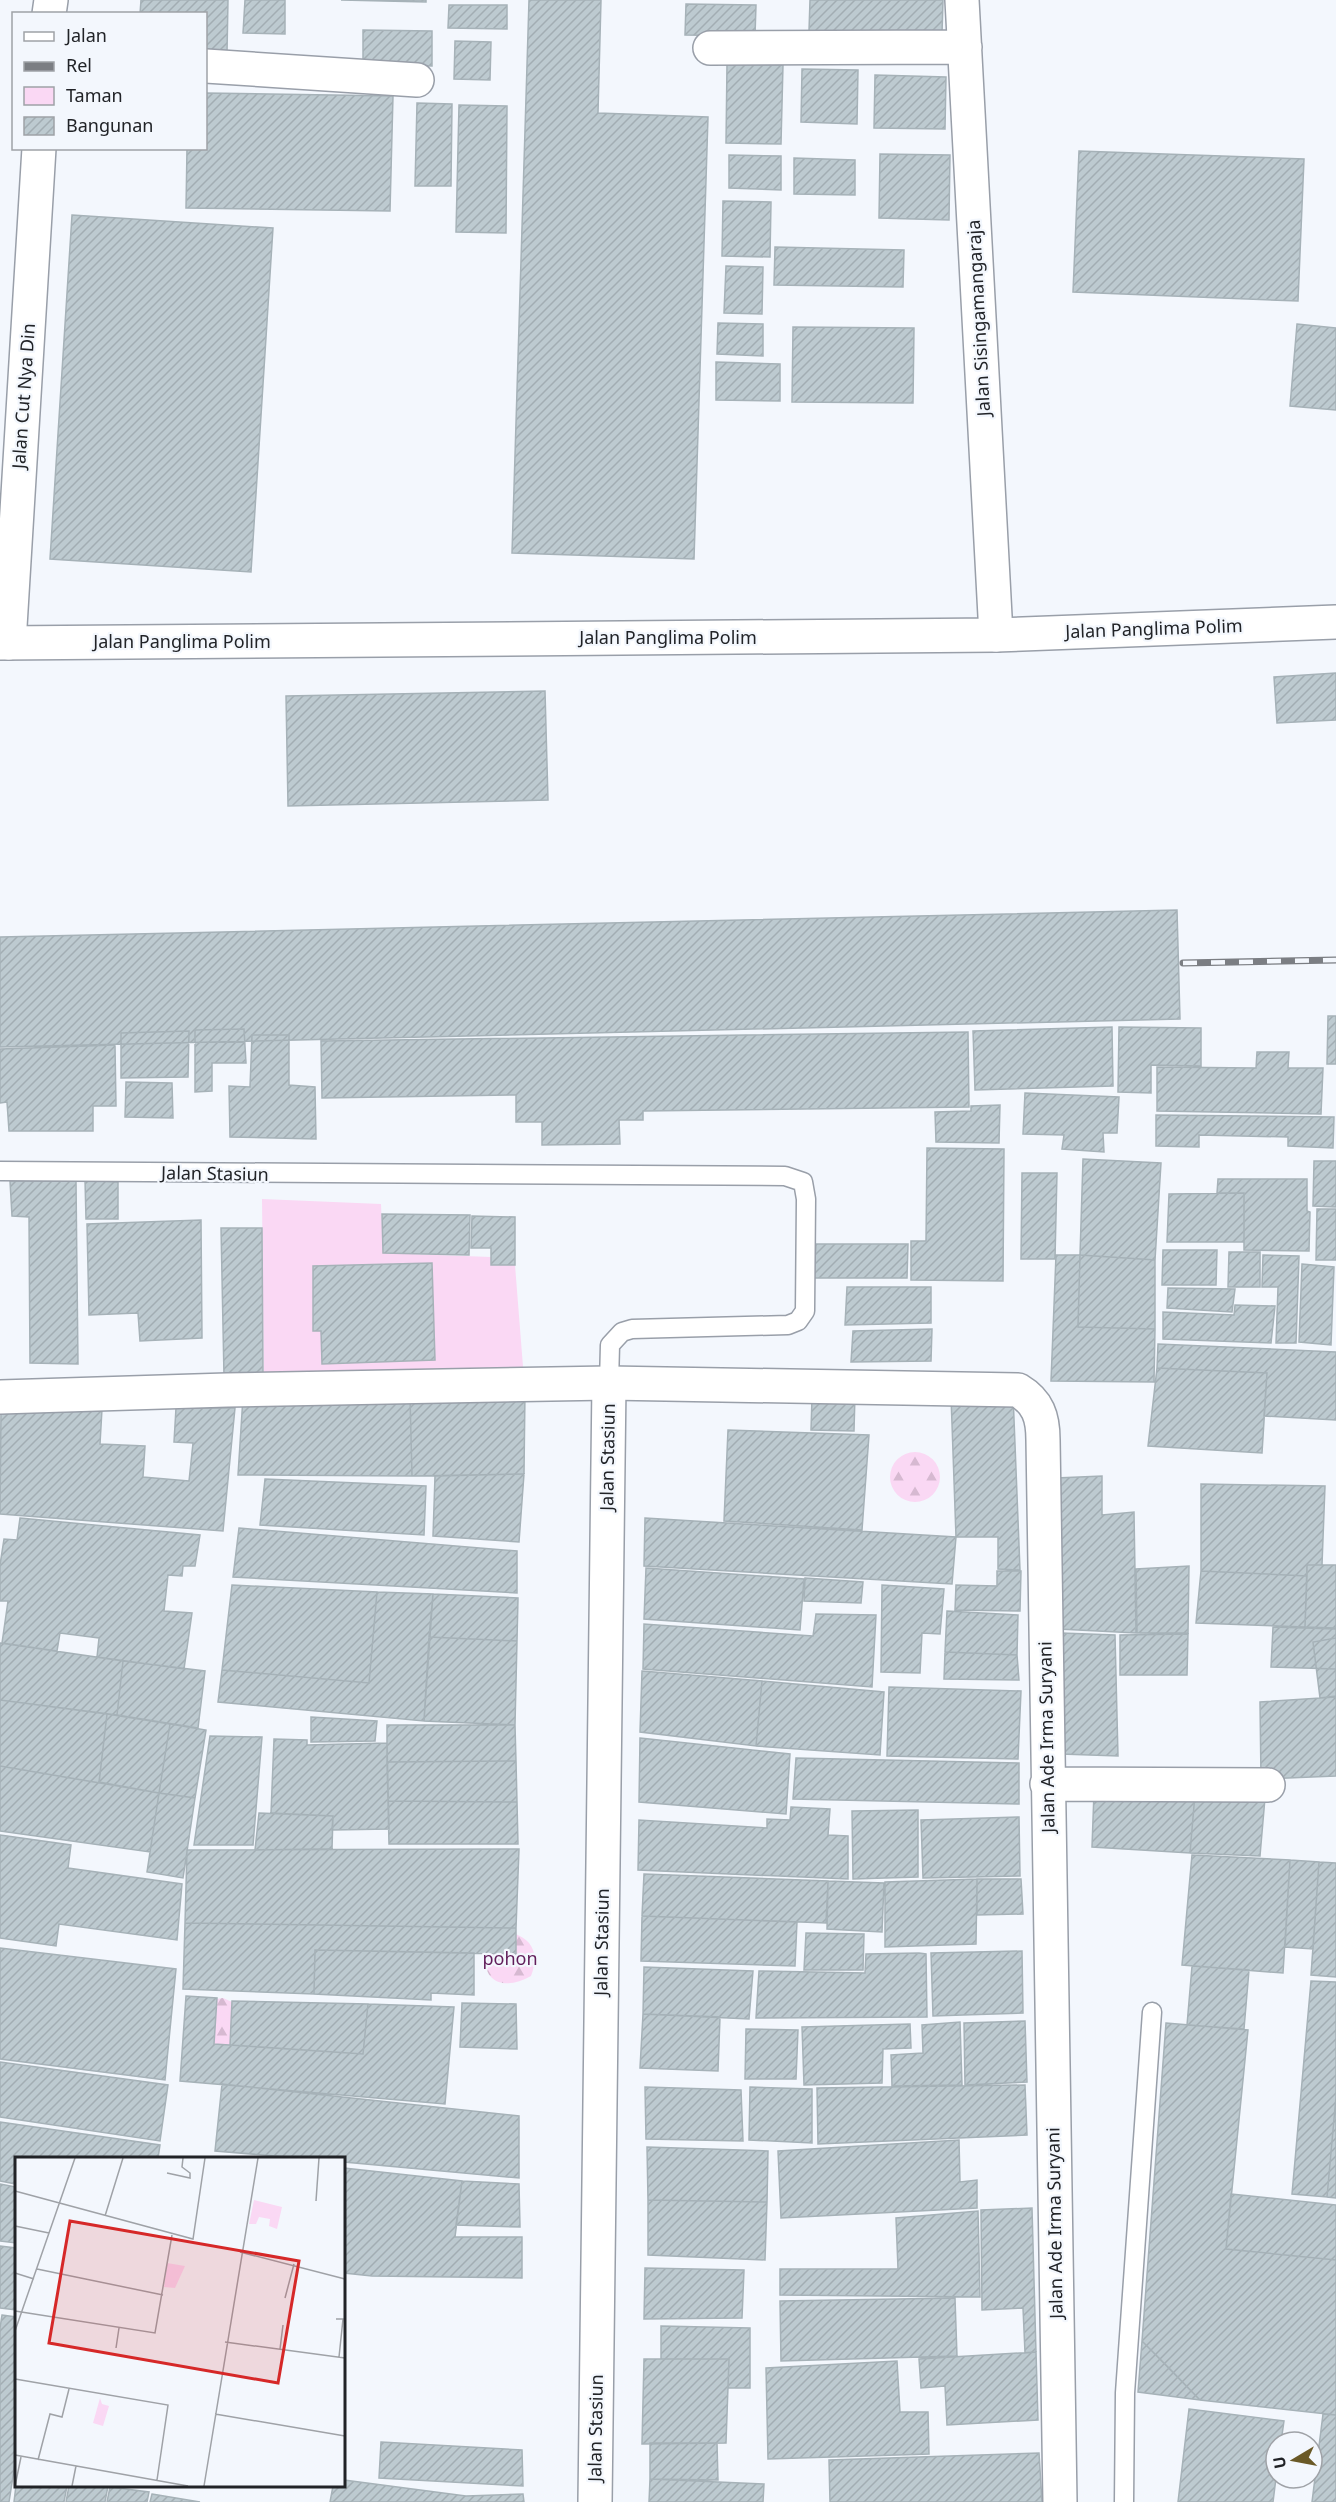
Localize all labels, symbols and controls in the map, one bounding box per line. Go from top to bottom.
legend [12,12,207,150]
text: Jalan [64,23,107,47]
text: Rel [66,53,92,77]
text: Taman [66,83,123,107]
text: Bangunan [66,113,153,137]
street label: Jalan Sisingamangaraja [961,219,995,419]
street label: Jalan Cut Nya Din [6,322,40,471]
street label: Jalan Panglima Polim [1063,613,1243,643]
street label: Jalan Panglima Polim [577,625,757,649]
street label: Jalan Panglima Polim [91,629,271,653]
street label: Jalan Stasiun [159,1160,269,1186]
street label: Jalan Stasiun [594,1403,620,1513]
street label: Jalan Ade Irma Suryani [1032,1641,1060,1835]
street label: Jalan Stasiun [588,1888,614,1998]
park label: pohon [482,1946,538,1970]
street label: Jalan Ade Irma Suryani [1040,2127,1068,2321]
inset map [15,2157,345,2487]
street label: Jalan Stasiun [582,2374,608,2484]
north arrow [1264,2430,1324,2490]
text: U [1267,2455,1291,2470]

